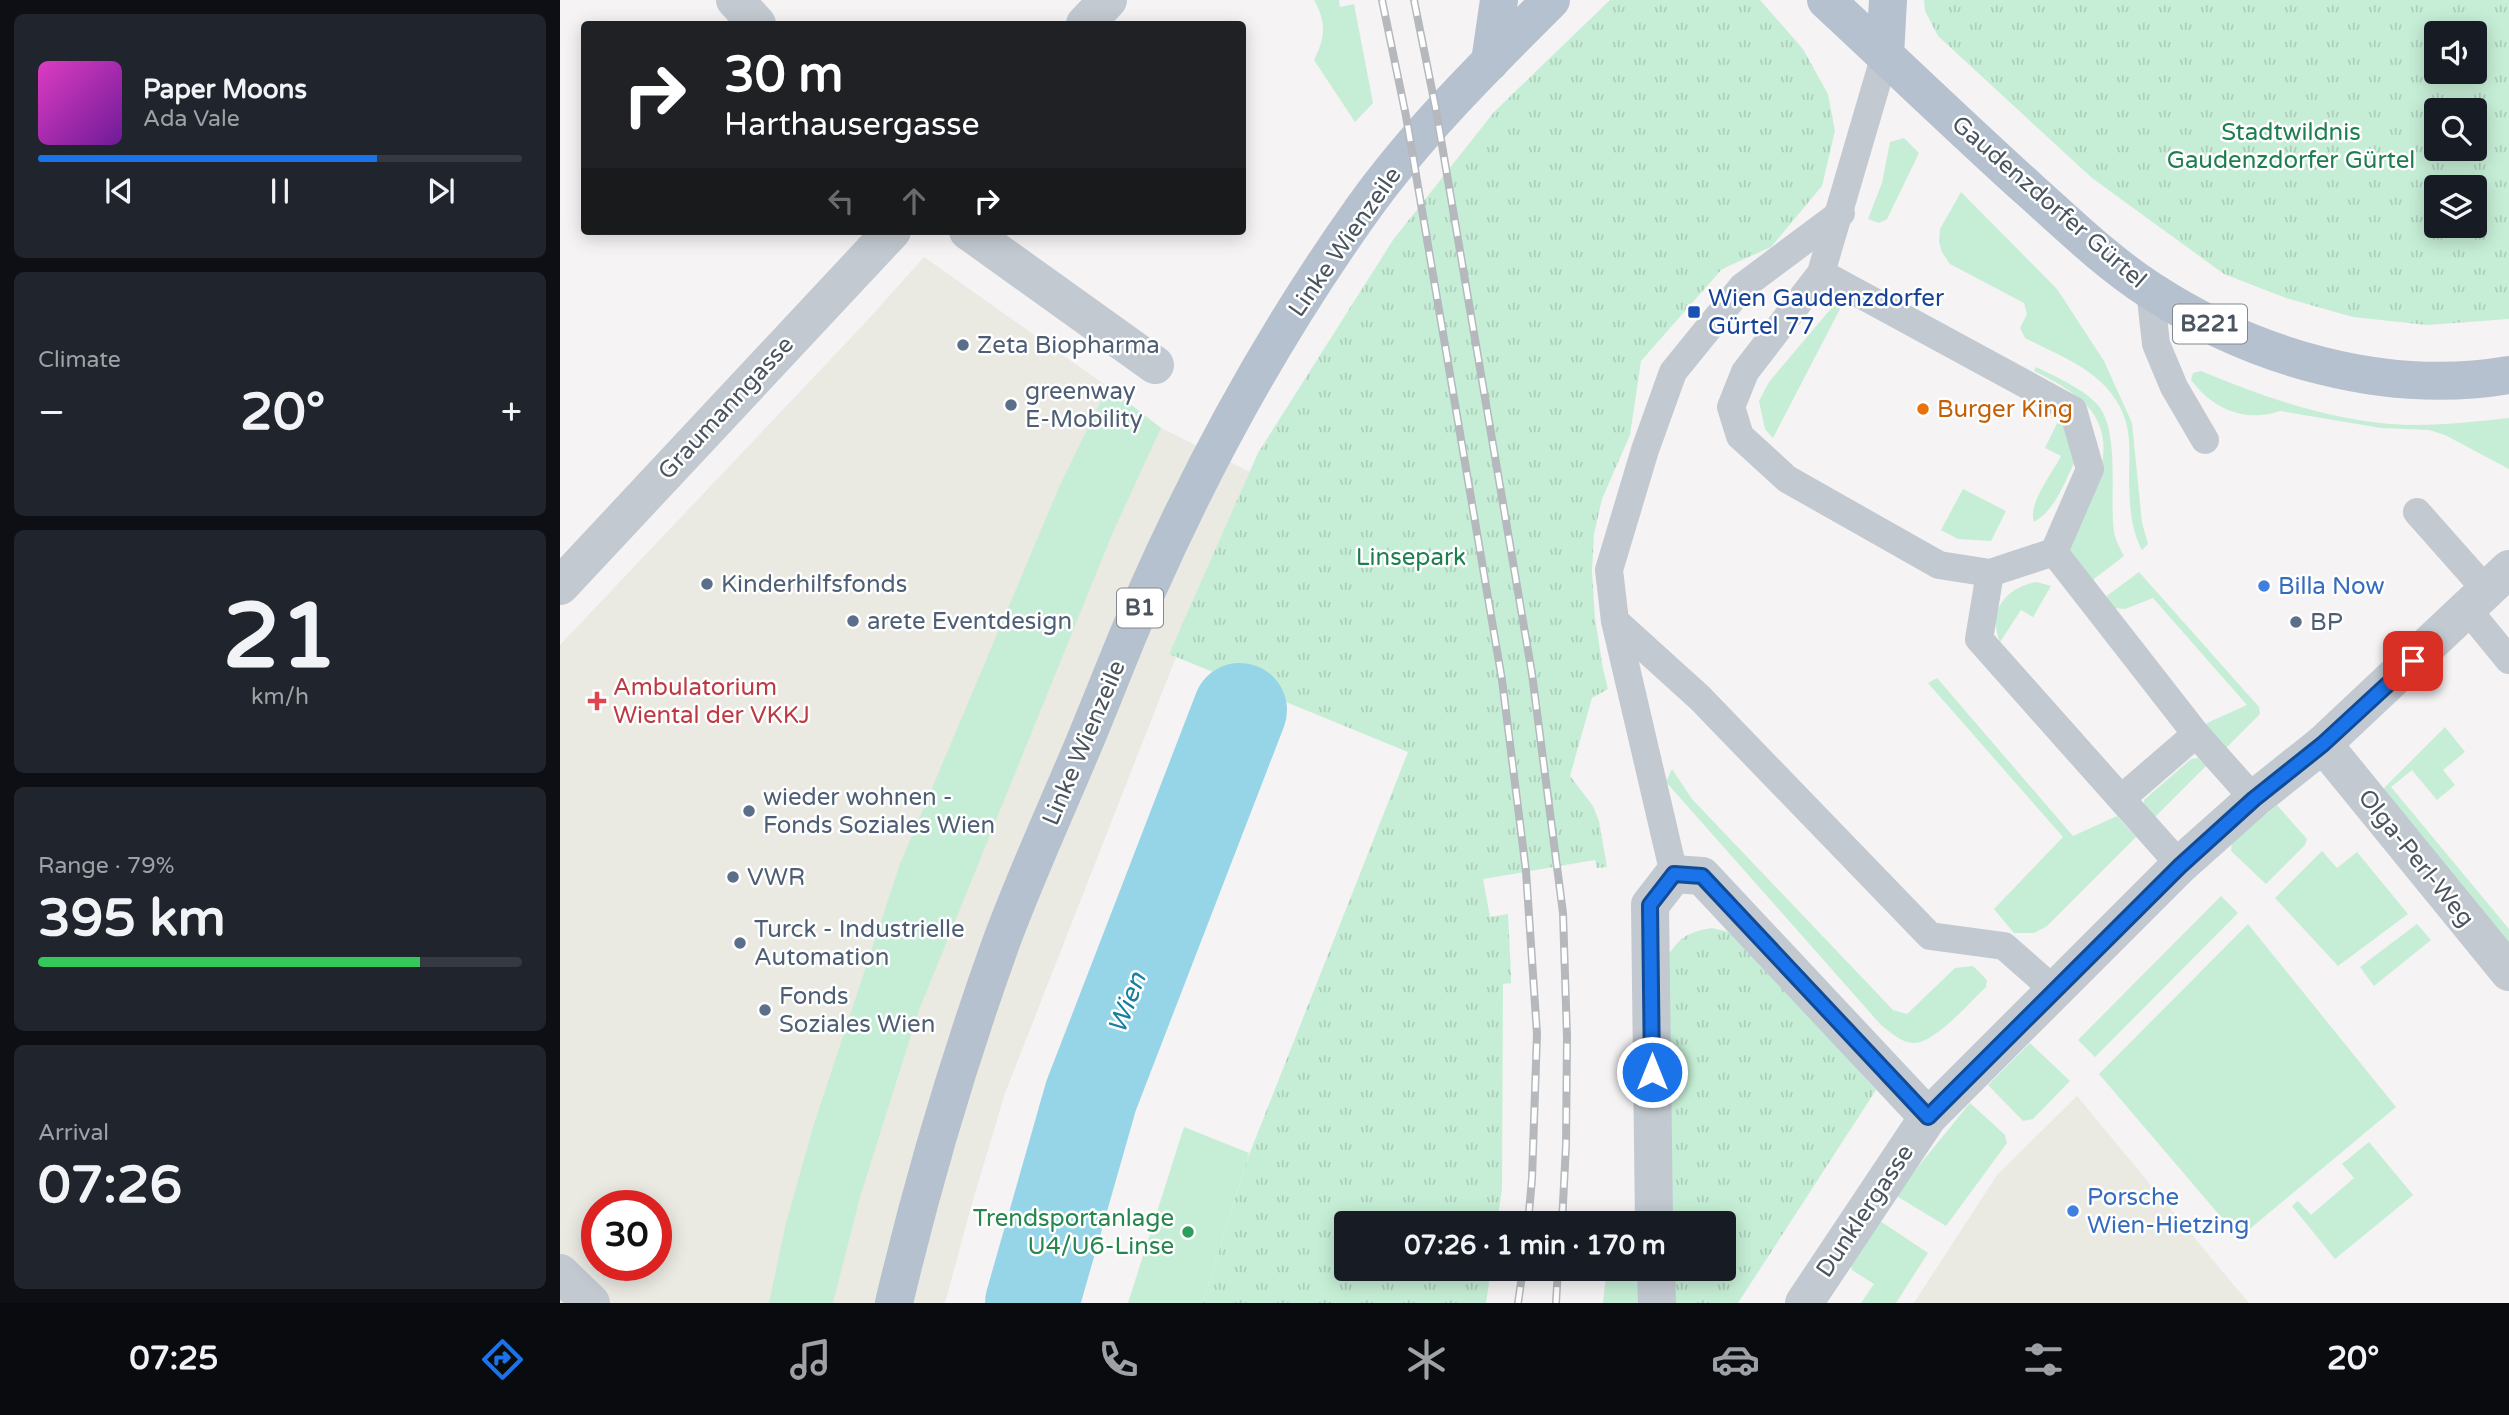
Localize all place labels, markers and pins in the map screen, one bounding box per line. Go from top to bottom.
place label: Wien Gaudenzdorfer Gürtel 77 [1708,284,1945,341]
marker: Wien Gaudenzdorfer Gürtel 77 [1686,304,1702,320]
place label: Zeta Biopharma [977,331,1160,360]
marker: Zeta Biopharma [955,337,971,353]
place label: greenway E-Mobility [1025,377,1143,434]
place label: Burger King [1937,395,2073,424]
marker: greenway E-Mobility [1003,397,1019,413]
marker: Burger King [1915,401,1931,417]
place label: Kinderhilfsfonds [721,570,907,599]
place label: Billa Now [2278,572,2384,601]
marker: Kinderhilfsfonds [699,576,715,592]
marker: Billa Now [2256,578,2272,594]
place label: arete Eventdesign [867,607,1072,636]
place label: BP [2310,608,2343,637]
marker: arete Eventdesign [845,613,861,629]
marker: BP [2288,614,2304,630]
pin [2383,631,2443,691]
place label: Ambulatorium Wiental der VKKJ [613,673,810,730]
marker: Ambulatorium Wiental der VKKJ [587,691,607,711]
place label: wieder wohnen - Fonds Soziales Wien [763,783,995,840]
marker: wieder wohnen - Fonds Soziales Wien [741,803,757,819]
place label: VWR [747,863,805,892]
marker: VWR [725,869,741,885]
place label: Turck - Industrielle Automation [754,915,965,972]
marker: Turck - Industrielle Automation [732,935,748,951]
place label: Fonds Soziales Wien [779,982,935,1039]
marker: Fonds Soziales Wien [757,1002,773,1018]
place label: Porsche Wien-Hietzing [2087,1183,2249,1240]
marker: Porsche Wien-Hietzing [2065,1203,2081,1219]
place label: Trendsportanlage U4/U6-Linse [973,1204,1174,1261]
marker: Trendsportanlage U4/U6-Linse [1180,1224,1196,1240]

